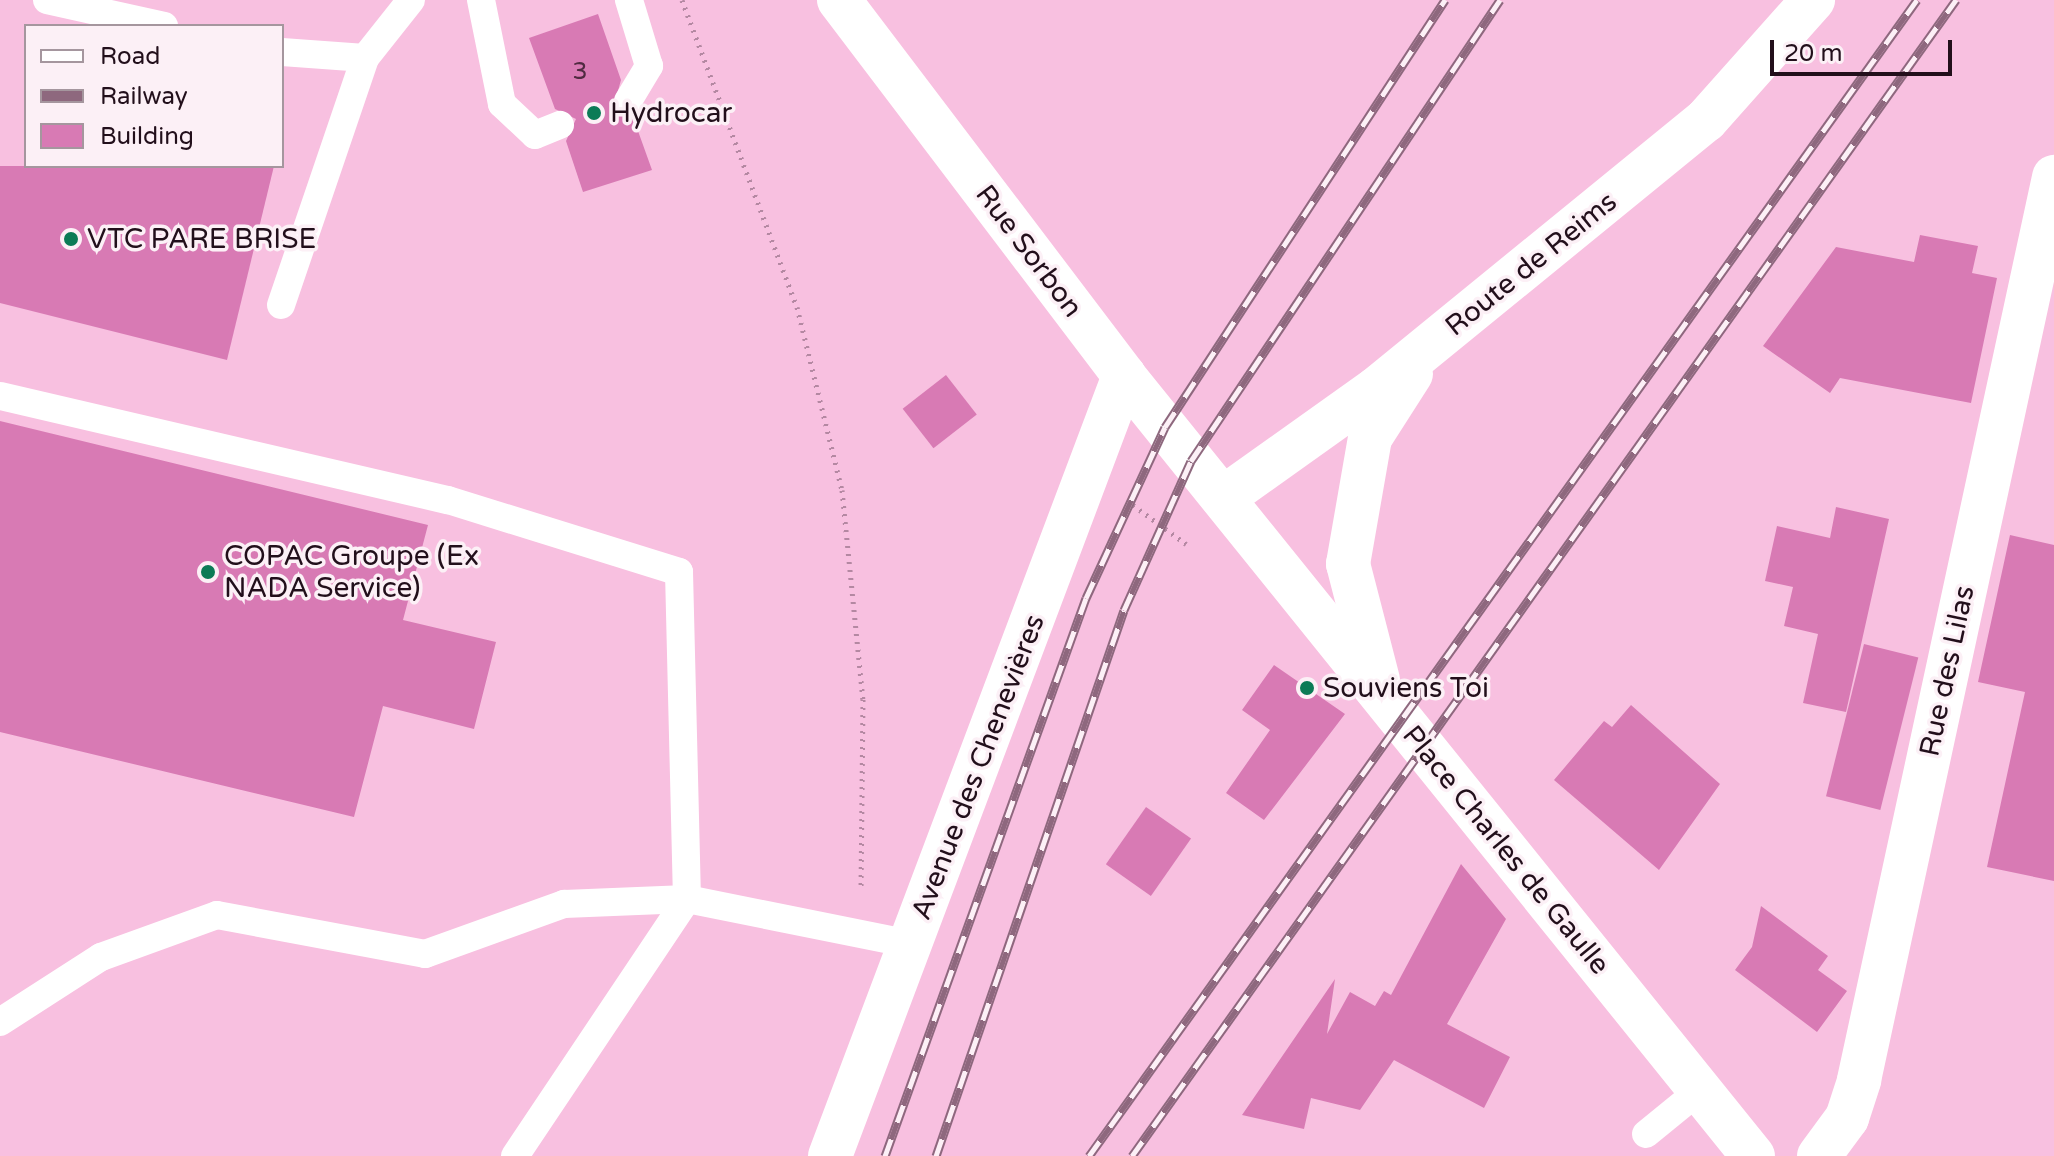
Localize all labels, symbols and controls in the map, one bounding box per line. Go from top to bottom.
legend [24,24,284,168]
scale bar [1774,24,1956,74]
text: 20 m [1784,39,1842,68]
text: Road [100,42,160,71]
house number: 3 [572,58,588,86]
text: Railway [100,82,188,111]
place label: Hydrocar [610,96,732,130]
marker: Hydrocar [585,104,603,122]
text: Building [100,122,194,151]
street label: Rue Sorbon [968,178,1090,324]
street label: Route de Reims [1439,185,1623,343]
place label: VTC PARE BRISE [87,222,316,256]
marker: VTC PARE BRISE [62,230,80,248]
place label: COPAC Groupe (Ex NADA Service) [224,539,479,605]
marker: COPAC Groupe (Ex NADA Service) [199,563,217,581]
street label: Rue des Lilas [1913,583,1981,759]
street label: Avenue des Chenevières [904,610,1052,924]
place label: Souviens Toi [1323,671,1489,705]
marker: Souviens Toi [1298,679,1316,697]
street label: Place Charles de Gaulle [1395,719,1617,981]

